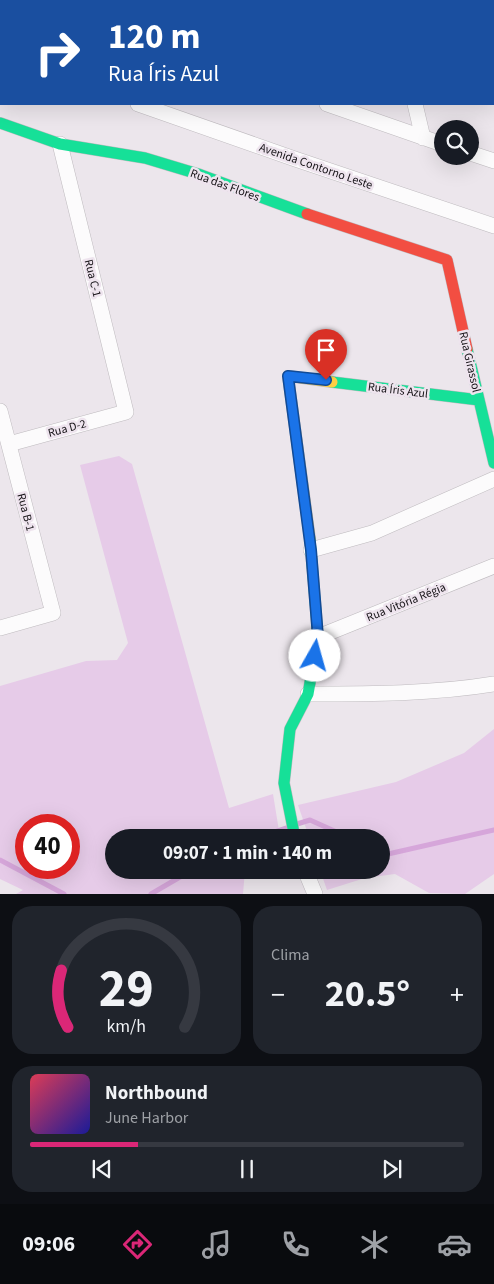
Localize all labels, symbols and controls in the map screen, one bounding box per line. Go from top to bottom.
text: 120 m [108,12,200,62]
icon: right [25,20,90,85]
text: Rua Íris Azul [108,58,219,90]
map controls [434,120,479,165]
button: search [434,120,479,165]
street label: Avenida Contorno Leste [257,139,375,194]
street label: Rua das Flores [188,165,262,206]
street label: Rua C-1 [80,258,105,299]
pin [305,329,347,380]
street label: Rua Girassol [454,330,485,394]
icon: arrive [312,336,340,364]
street label: Rua Íris Azul [367,378,429,403]
street label: Rua D-2 [46,415,88,442]
street label: Rua B-1 [12,491,39,533]
street label: Rua Vitória Régia [364,579,449,626]
position arrow [288,629,340,681]
speed limit sign: 40 [15,814,80,879]
text: 09:07 · 1 min · 140 m [163,840,332,867]
text: Clima [271,944,309,966]
text: 29 [99,953,154,1027]
text: 20.5° [325,967,410,1021]
text: − [271,975,285,1015]
text: + [450,975,464,1015]
text: km/h [107,1014,146,1039]
text: Northbound [105,1080,208,1107]
text: June Harbor [105,1107,188,1129]
icon: previous [88,1155,116,1183]
icon: pause [233,1155,261,1183]
icon: next [378,1155,406,1183]
icon: directions [120,1227,155,1262]
icon: music [199,1227,234,1262]
icon: phone [278,1227,313,1262]
icon: climate [357,1227,392,1262]
icon: car [437,1227,472,1262]
text: 09:06 [22,1228,75,1260]

